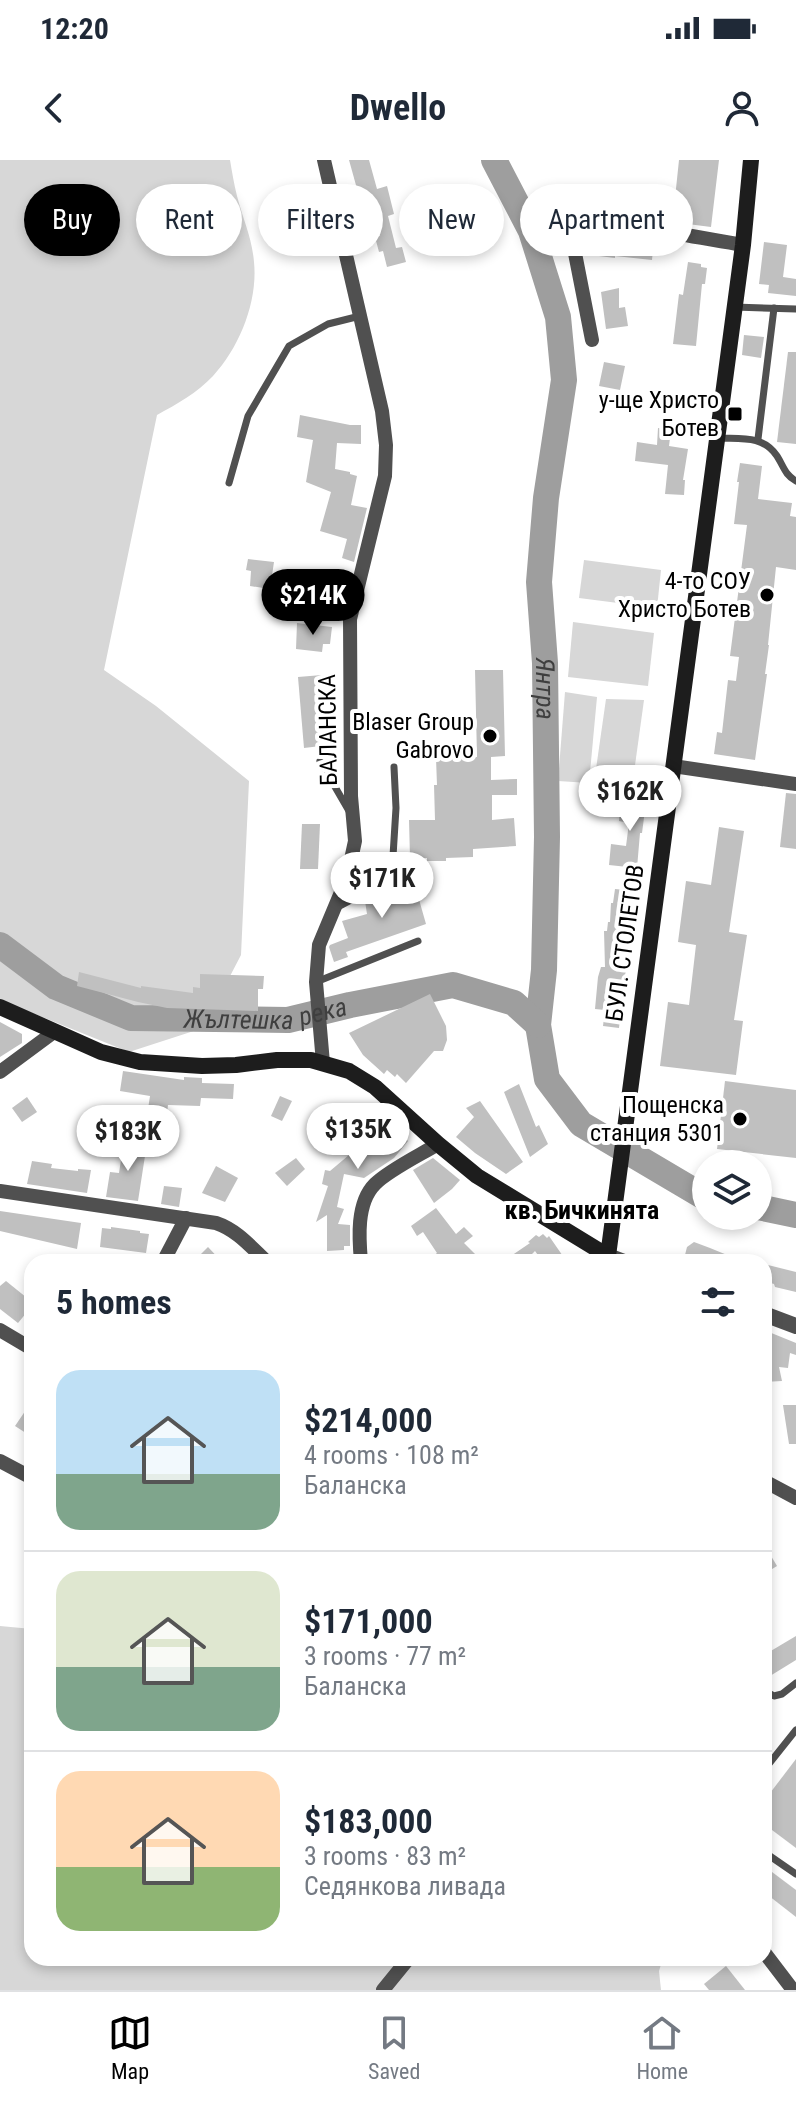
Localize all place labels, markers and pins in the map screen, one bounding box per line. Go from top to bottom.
place label: у-ще Христо Ботев [599,386,719,442]
marker: у-ще Христо Ботев [726,405,744,423]
place label: 4-то СОУ Христо Ботев [618,567,751,623]
pin: $214K [257,569,369,637]
marker: 4-то СОУ Христо Ботев [758,586,776,604]
place label: Blaser Group Gabrovo [352,708,474,764]
marker: Blaser Group Gabrovo [481,727,499,745]
pin: $162K [574,765,686,833]
pin: $171K [326,852,438,920]
place label: Пощенска станция 5301 [590,1091,724,1147]
pin: $135K [302,1103,414,1171]
pin: $183K [72,1105,184,1173]
marker: Пощенска станция 5301 [731,1110,749,1128]

